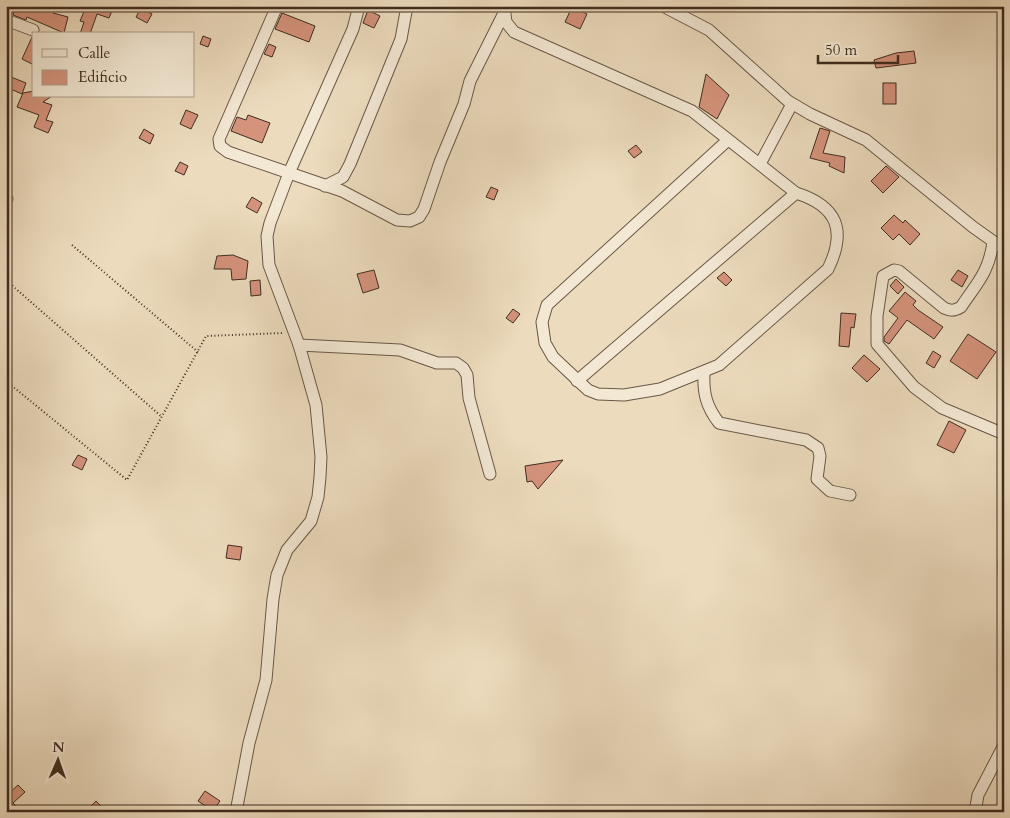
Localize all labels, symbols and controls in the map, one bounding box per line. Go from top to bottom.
legend [32,32,195,98]
scale bar [818,32,898,64]
text: 50 m [825,40,857,60]
text: Calle [78,43,111,63]
text: Edificio [78,67,127,87]
north arrow [32,736,82,786]
text: N [52,738,65,757]

